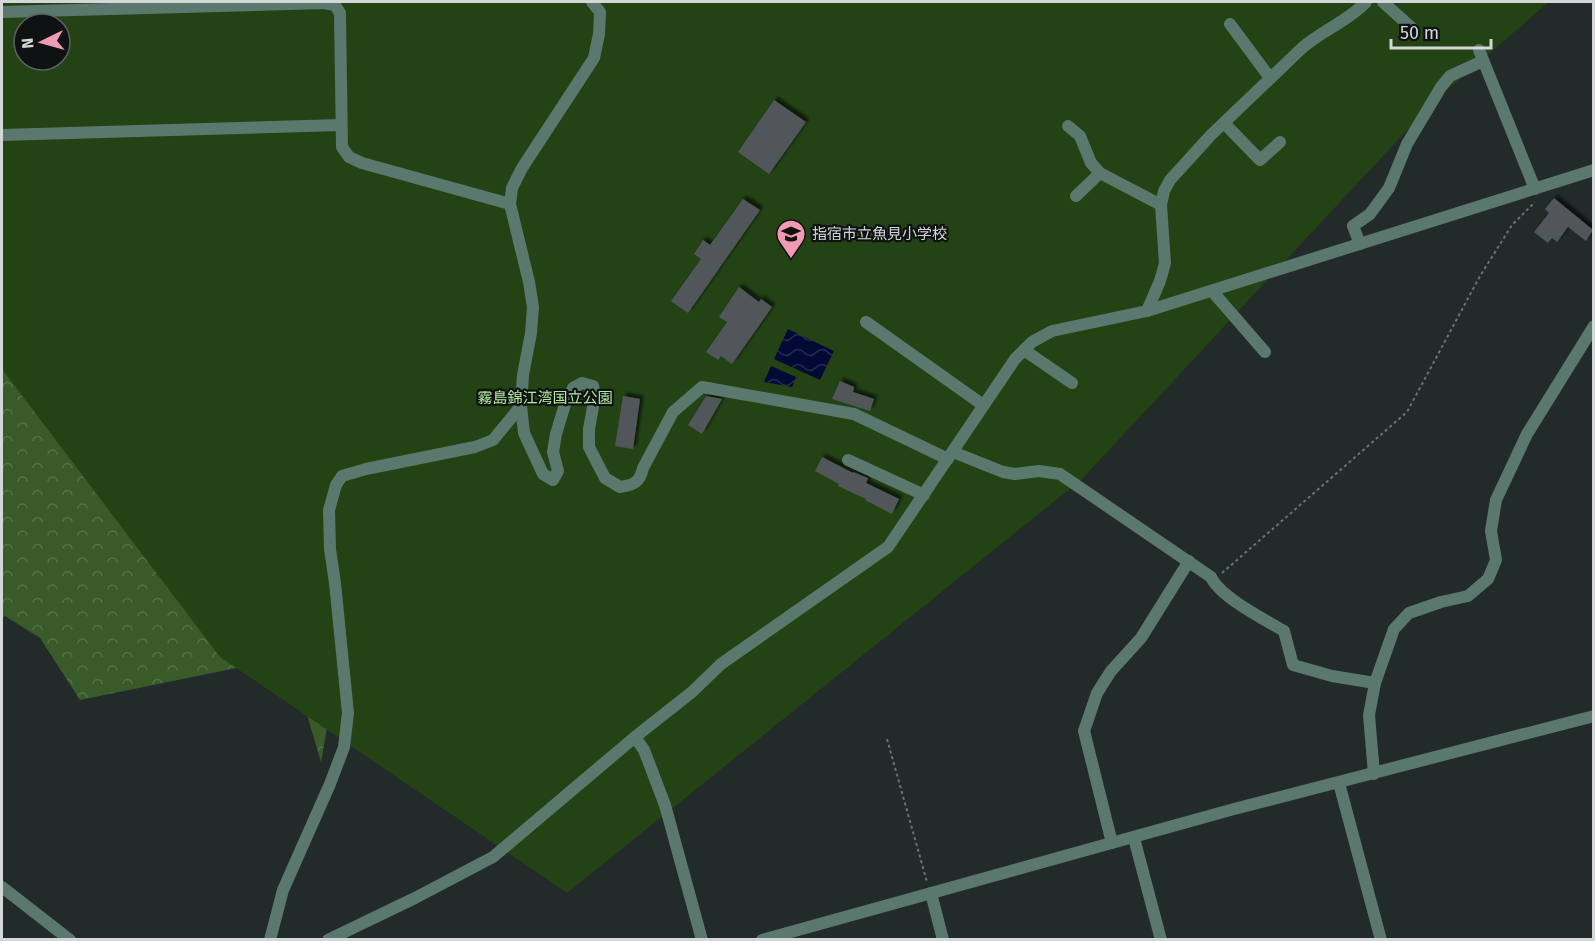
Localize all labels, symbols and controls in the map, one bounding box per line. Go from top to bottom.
north arrow [12,12,72,72]
scale bar [1391,12,1492,50]
text: 50 m [1400,22,1439,44]
text: N [18,37,37,49]
school or university icon: 指宿市立魚見小学校 [775,218,807,260]
place label: 指宿市立魚見小学校 [812,225,947,243]
park label: 霧島錦江湾国立公園 [477,389,613,407]

